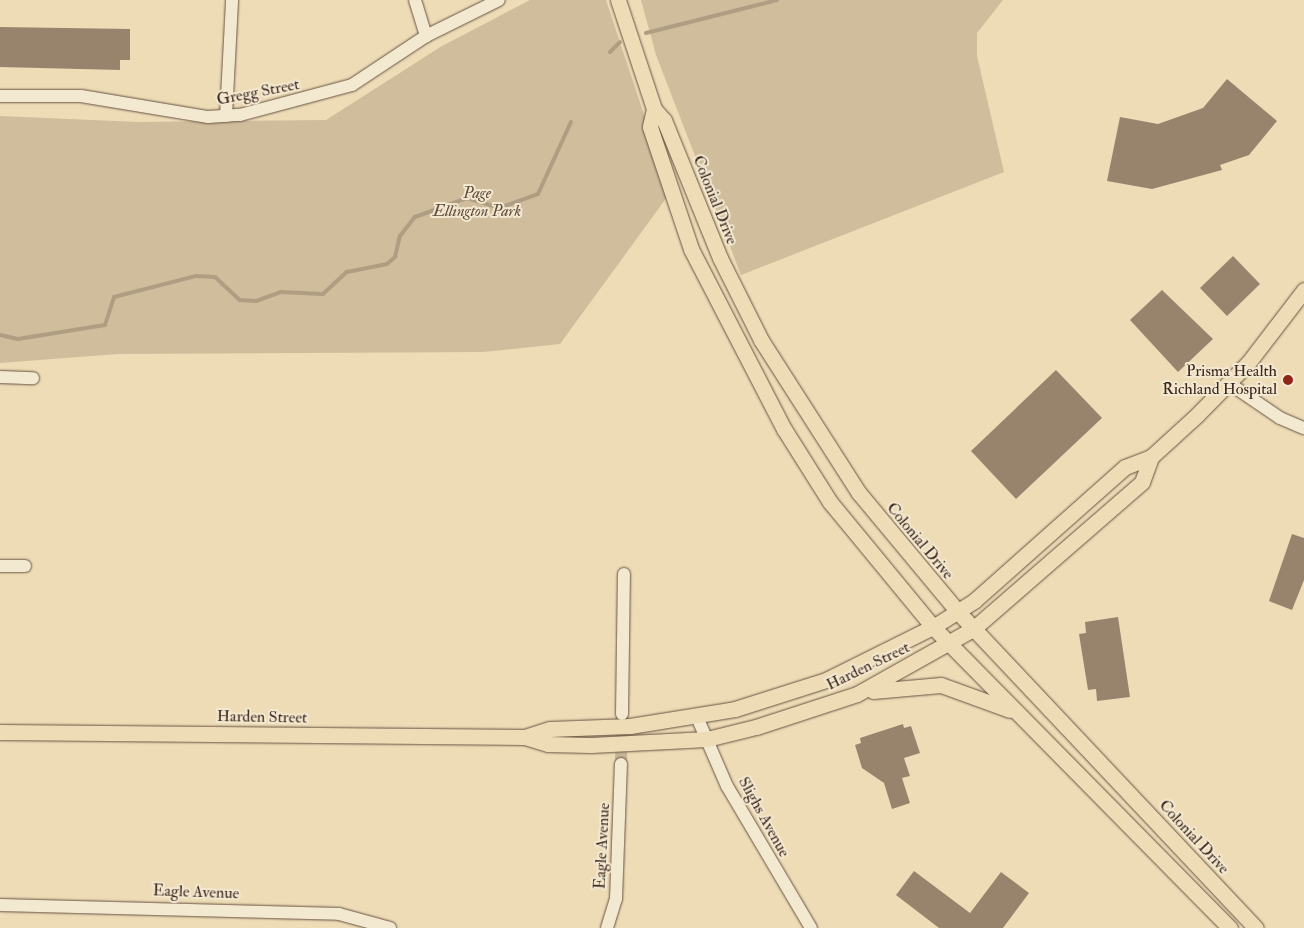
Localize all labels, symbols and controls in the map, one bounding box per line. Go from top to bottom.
street label: Gregg Street [215,75,301,109]
street label: Colonial Drive [688,153,742,247]
park label: Page Ellington Park [433,183,521,221]
place label: Prisma Health Richland Hospital [1162,361,1277,399]
marker: Prisma Health Richland Hospital [1281,373,1295,387]
street label: Colonial Drive [882,499,958,583]
street label: Harden Street [823,638,913,694]
street label: Harden Street [217,707,307,727]
street label: Slighs Avenue [734,774,794,860]
street label: Colonial Drive [1155,796,1233,878]
street label: Eagle Avenue [590,802,614,890]
street label: Eagle Avenue [152,881,240,903]

